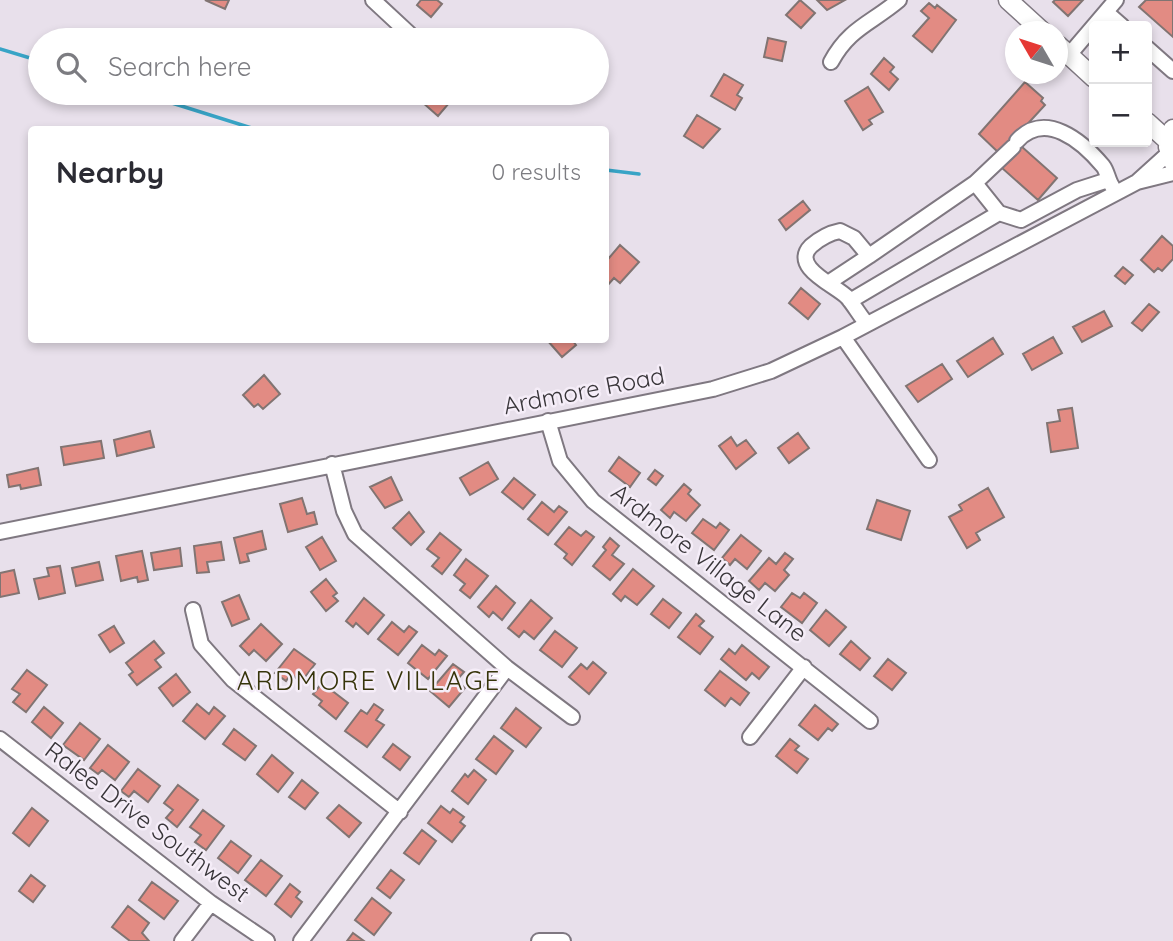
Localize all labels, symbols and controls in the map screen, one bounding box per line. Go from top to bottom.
north arrow [1005,21,1068,84]
map controls [1089,21,1152,147]
button: + [1089,21,1152,84]
search box [28,28,609,105]
icon: search [52,48,90,86]
text: Search here [108,50,252,83]
button: − [1089,84,1152,147]
text: Nearby [56,153,164,191]
text: 0 results [492,157,581,186]
street label: Ardmore Road [501,360,667,420]
street label: Ardmore Village Lane [606,477,813,648]
district label: ARDMORE VILLAGE [237,664,501,697]
street label: Ralee Drive Southwest [39,734,256,908]

